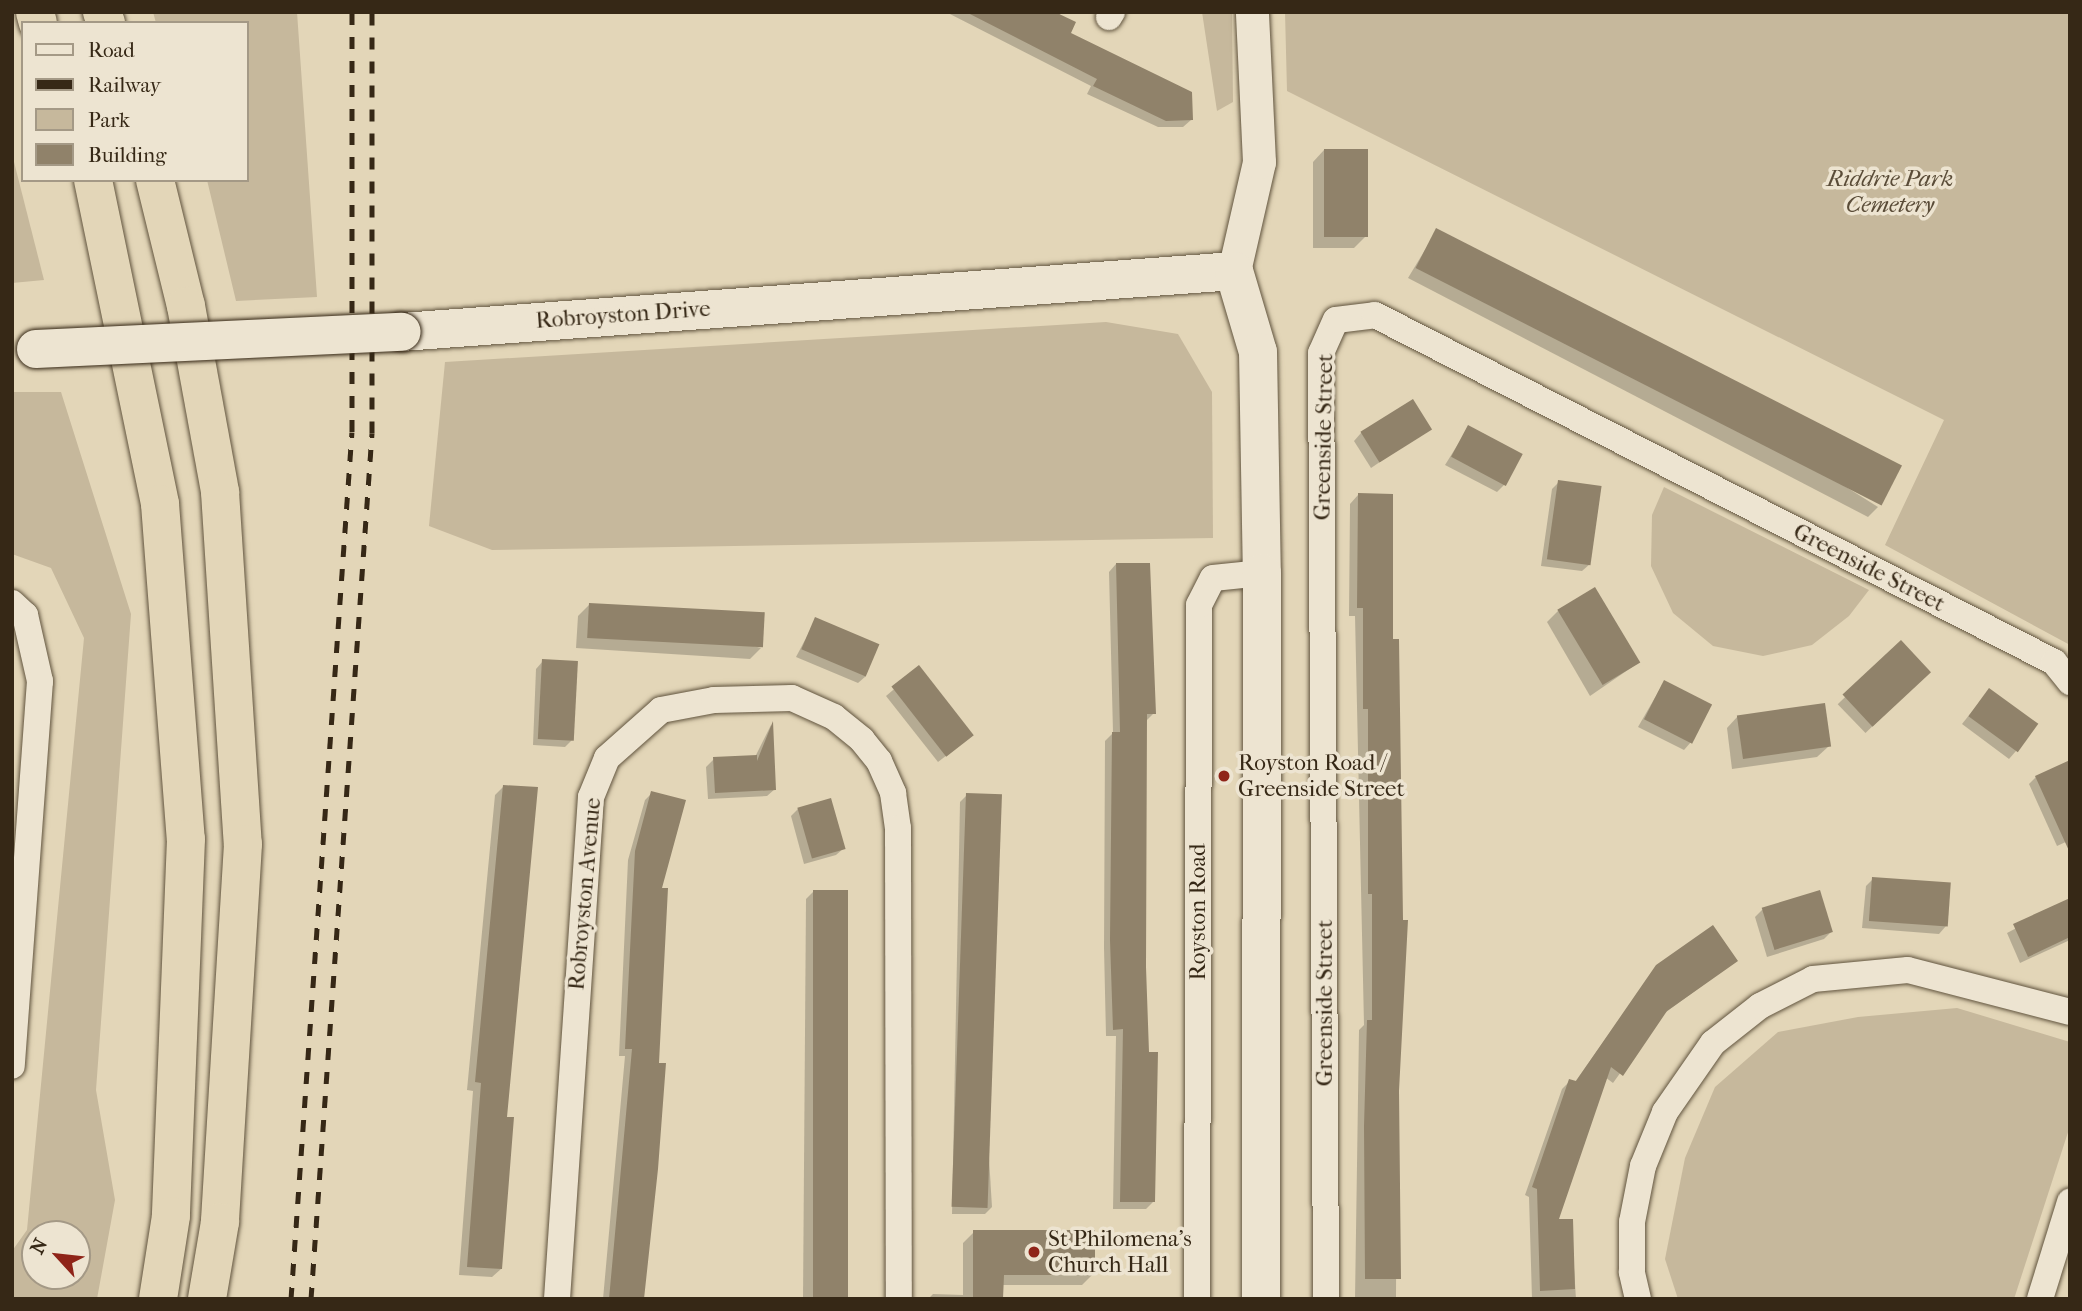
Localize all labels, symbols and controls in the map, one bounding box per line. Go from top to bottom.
legend [21,21,248,182]
text: Road [88,38,135,62]
text: Railway [88,73,161,97]
text: Park [88,108,130,132]
text: Building [88,143,166,167]
park label: Riddrie Park Cemetery [1827,165,1953,219]
street label: Robroyston Drive [535,295,711,335]
street label: Greenside Street [1309,353,1339,521]
street label: Greenside Street [1788,518,1950,618]
place label: Royston Road / Greenside Street [1238,749,1405,803]
marker: Royston Road / Greenside Street [1216,768,1232,784]
street label: Robroyston Avenue [563,796,607,992]
street label: Royston Road [1184,843,1212,981]
street label: Greenside Street [1311,920,1339,1086]
north arrow [21,1220,91,1290]
place label: St Philomena's Church Hall [1048,1225,1192,1279]
text: N [26,1235,52,1258]
marker: St Philomena's Church Hall [1026,1244,1042,1260]

